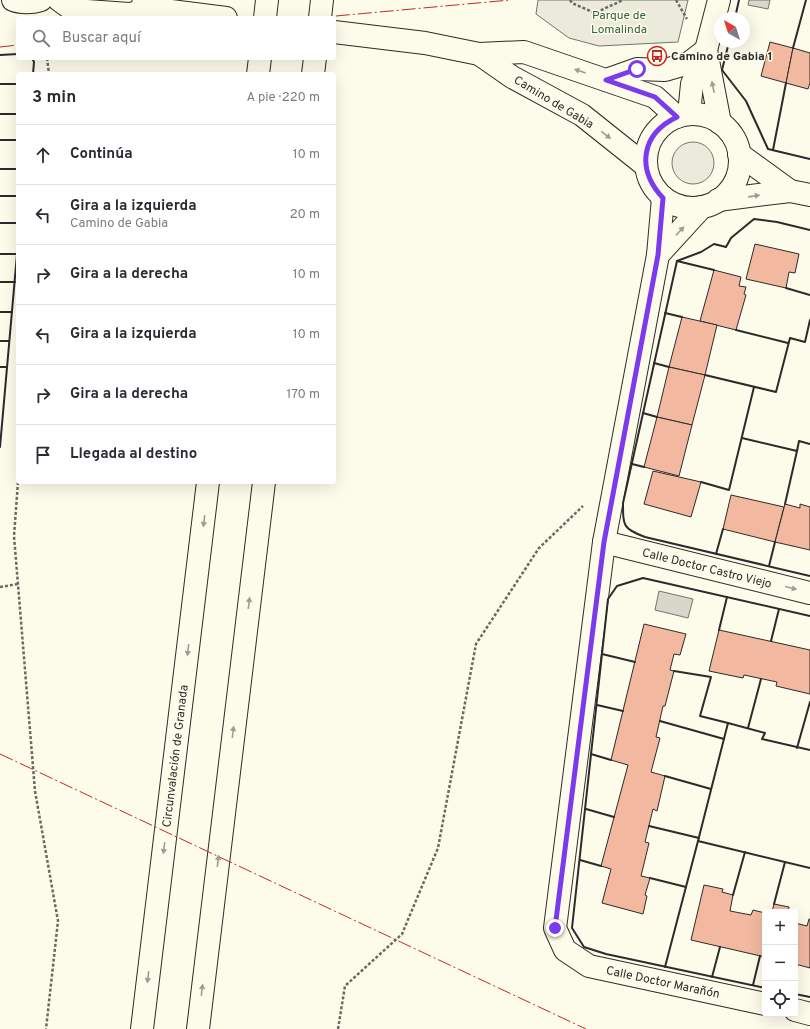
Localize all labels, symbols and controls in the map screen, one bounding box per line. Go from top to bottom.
park label: Parque de Lomalinda [591,8,647,38]
north arrow [714,12,750,48]
search box [16,16,336,60]
icon: search [30,27,52,49]
text: Buscar aquí [62,29,141,48]
bus stop icon: Camino de Gabia 1 [646,45,668,67]
place label: Camino de Gabia 1 [671,49,773,65]
route start [628,60,646,78]
one-way arrow [574,68,586,74]
street label: Camino de Gabia [511,73,596,133]
one-way arrow [710,80,716,93]
text: 3 min [32,87,76,109]
text: A pie · 220 m [247,90,320,106]
one-way arrow [601,130,612,139]
icon: ahead [32,144,54,166]
text: Continúa [70,145,132,164]
text: 10 m [293,147,320,163]
one-way arrow [748,192,760,199]
text: Gira a la izquierda [70,197,197,216]
icon: left [32,204,54,226]
text: 20 m [290,207,320,223]
text: Camino de Gabia [70,216,168,232]
one-way arrow [676,226,685,236]
icon: right [32,264,54,286]
text: Gira a la derecha [70,265,188,284]
text: 10 m [293,267,320,283]
icon: left [32,324,54,346]
text: Gira a la izquierda [70,325,197,344]
text: 10 m [293,327,320,343]
icon: right [32,384,54,406]
text: Gira a la derecha [70,385,188,404]
text: 170 m [286,387,320,403]
icon: arrive [32,444,54,466]
text: Llegada al destino [70,445,197,464]
one-way arrow [201,515,207,527]
street label: Calle Doctor Castro Viejo [640,545,774,593]
one-way arrow [785,586,798,592]
one-way arrow [246,597,252,609]
one-way arrow [185,644,191,656]
street label: Circunvalación de Granada [159,684,193,828]
one-way arrow [230,726,237,738]
one-way arrow [161,842,167,854]
one-way arrow [215,855,221,867]
map controls [762,909,798,1017]
button: + [762,909,798,945]
route end [546,919,564,937]
button: − [762,945,798,981]
street label: Calle Doctor Marañón [604,963,721,1003]
one-way arrow [145,971,151,983]
button: locate [762,981,798,1017]
one-way arrow [199,984,205,996]

